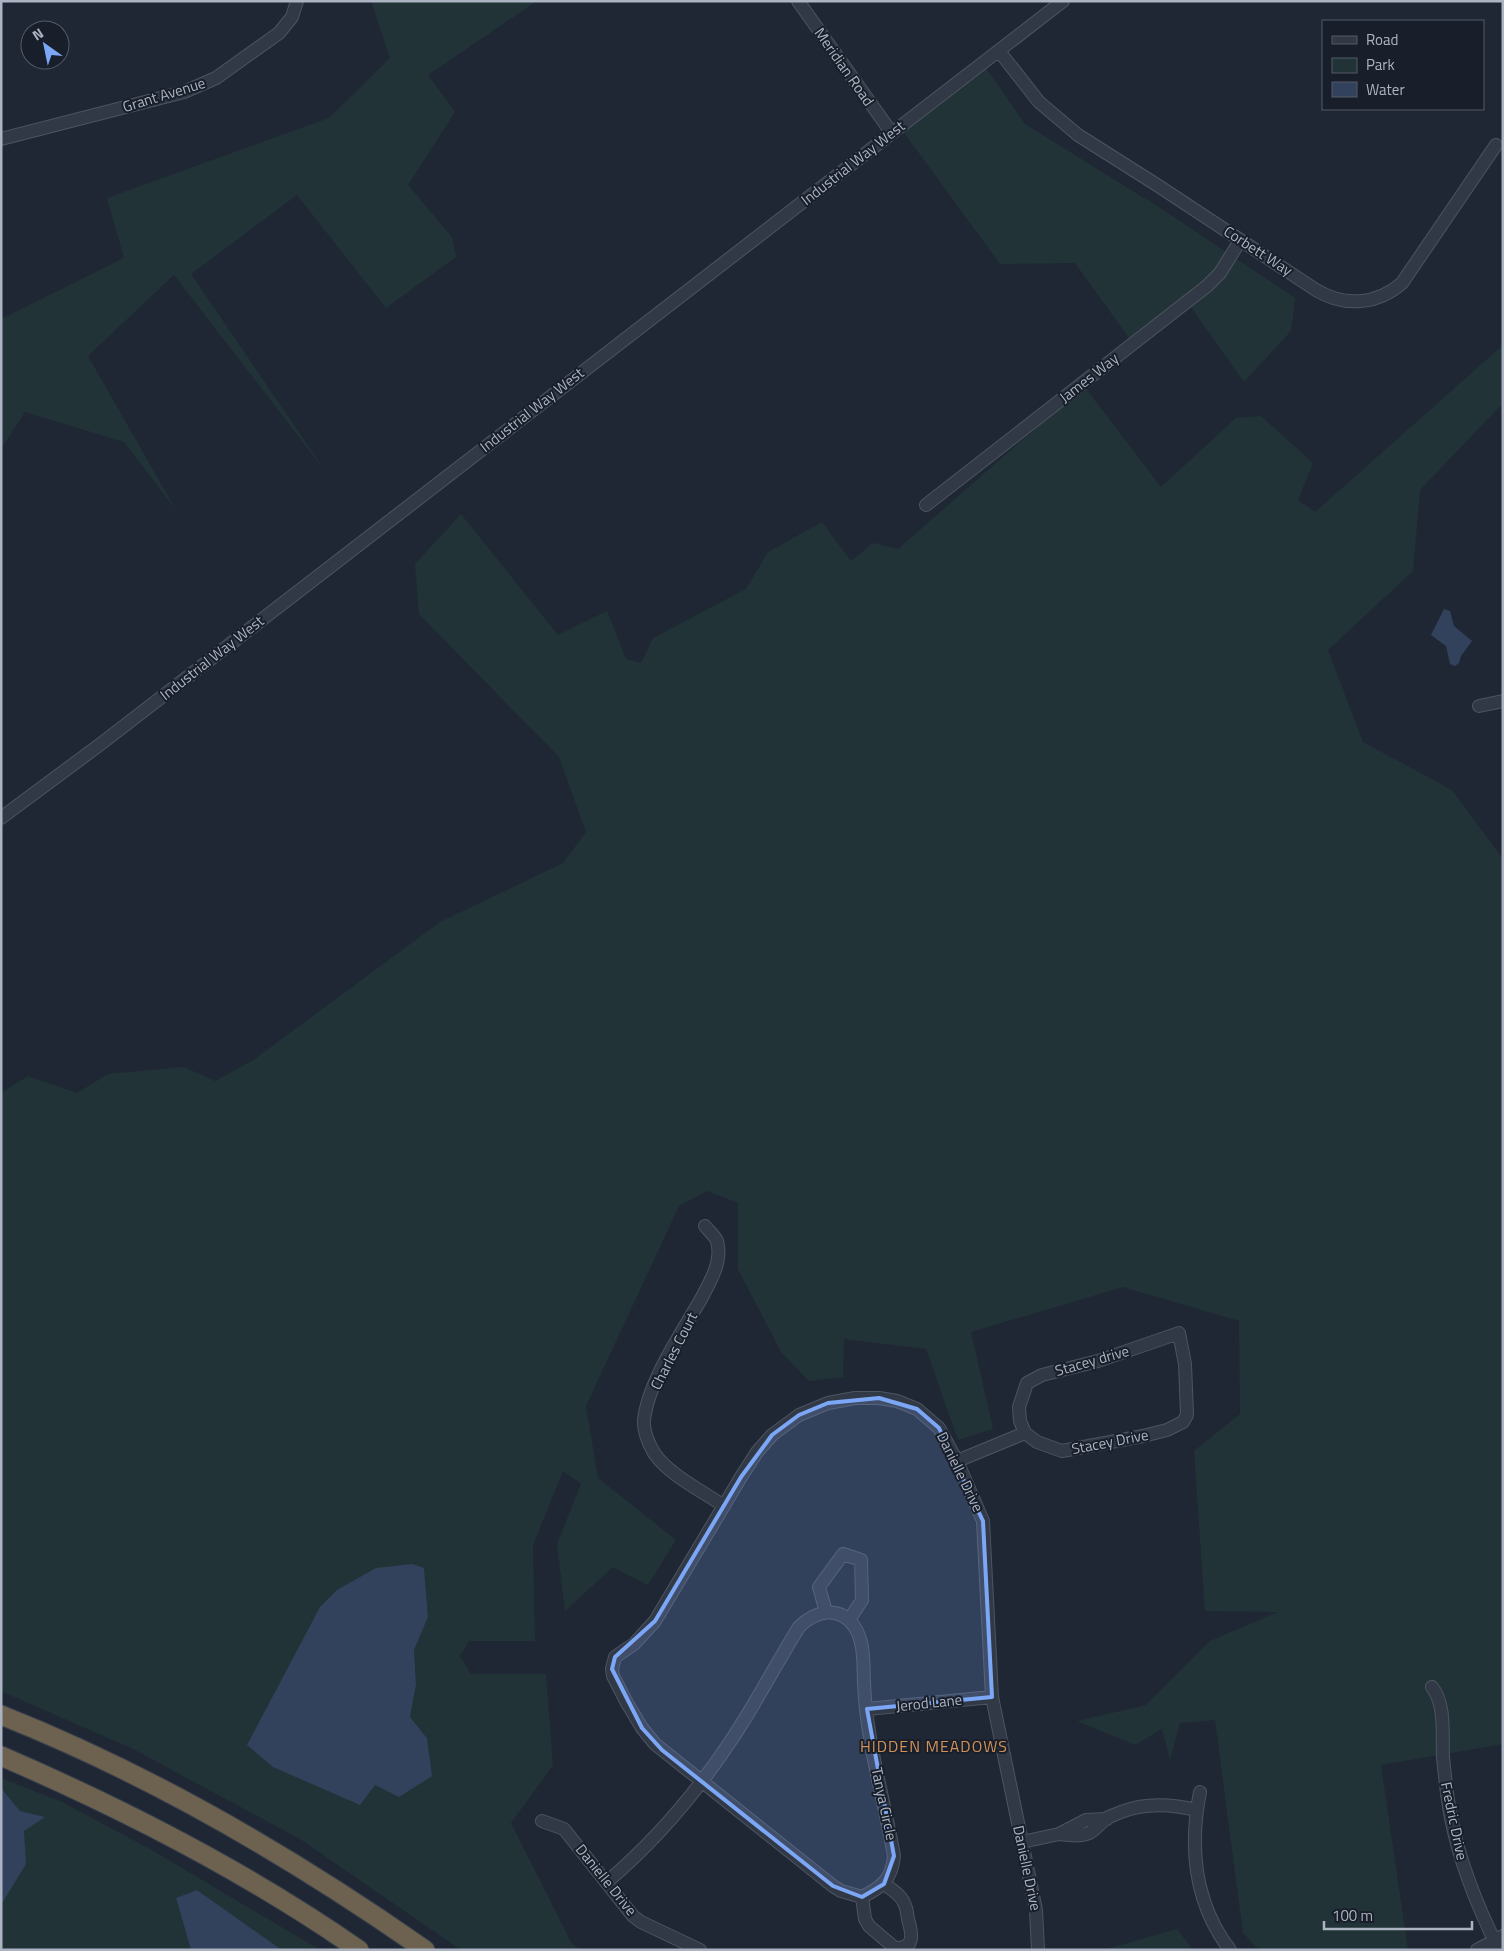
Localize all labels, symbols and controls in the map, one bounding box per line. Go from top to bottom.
north arrow [20,20,70,70]
legend [1322,20,1484,110]
text: N [28,22,47,45]
street label: Meridian Road [809,23,880,111]
text: Road [1366,28,1398,51]
text: Park [1366,53,1395,76]
street label: Grant Avenue [120,71,208,118]
text: Water [1366,78,1405,101]
street label: Industrial Way West [796,114,910,211]
street label: Corbett Way [1219,220,1297,282]
street label: James Way [1054,347,1123,408]
street label: Industrial Way West [475,361,589,458]
street label: Industrial Way West [155,609,269,706]
street label: Charles Court [644,1307,703,1394]
street label: Stacey drive [1052,1339,1132,1382]
street label: Stacey Drive [1069,1423,1150,1460]
street label: Danielle Drive [931,1428,990,1516]
street label: Jerod Lane [895,1688,963,1717]
district label: HIDDEN MEADOWS [860,1734,1008,1758]
street label: Tanya Circle [866,1765,903,1842]
street label: Fredric Drive [1435,1780,1474,1862]
street label: Danielle Drive [1007,1823,1048,1913]
street label: Danielle Drive [570,1839,643,1921]
scale bar [1324,1898,1472,1930]
text: 100 m [1332,1904,1373,1927]

